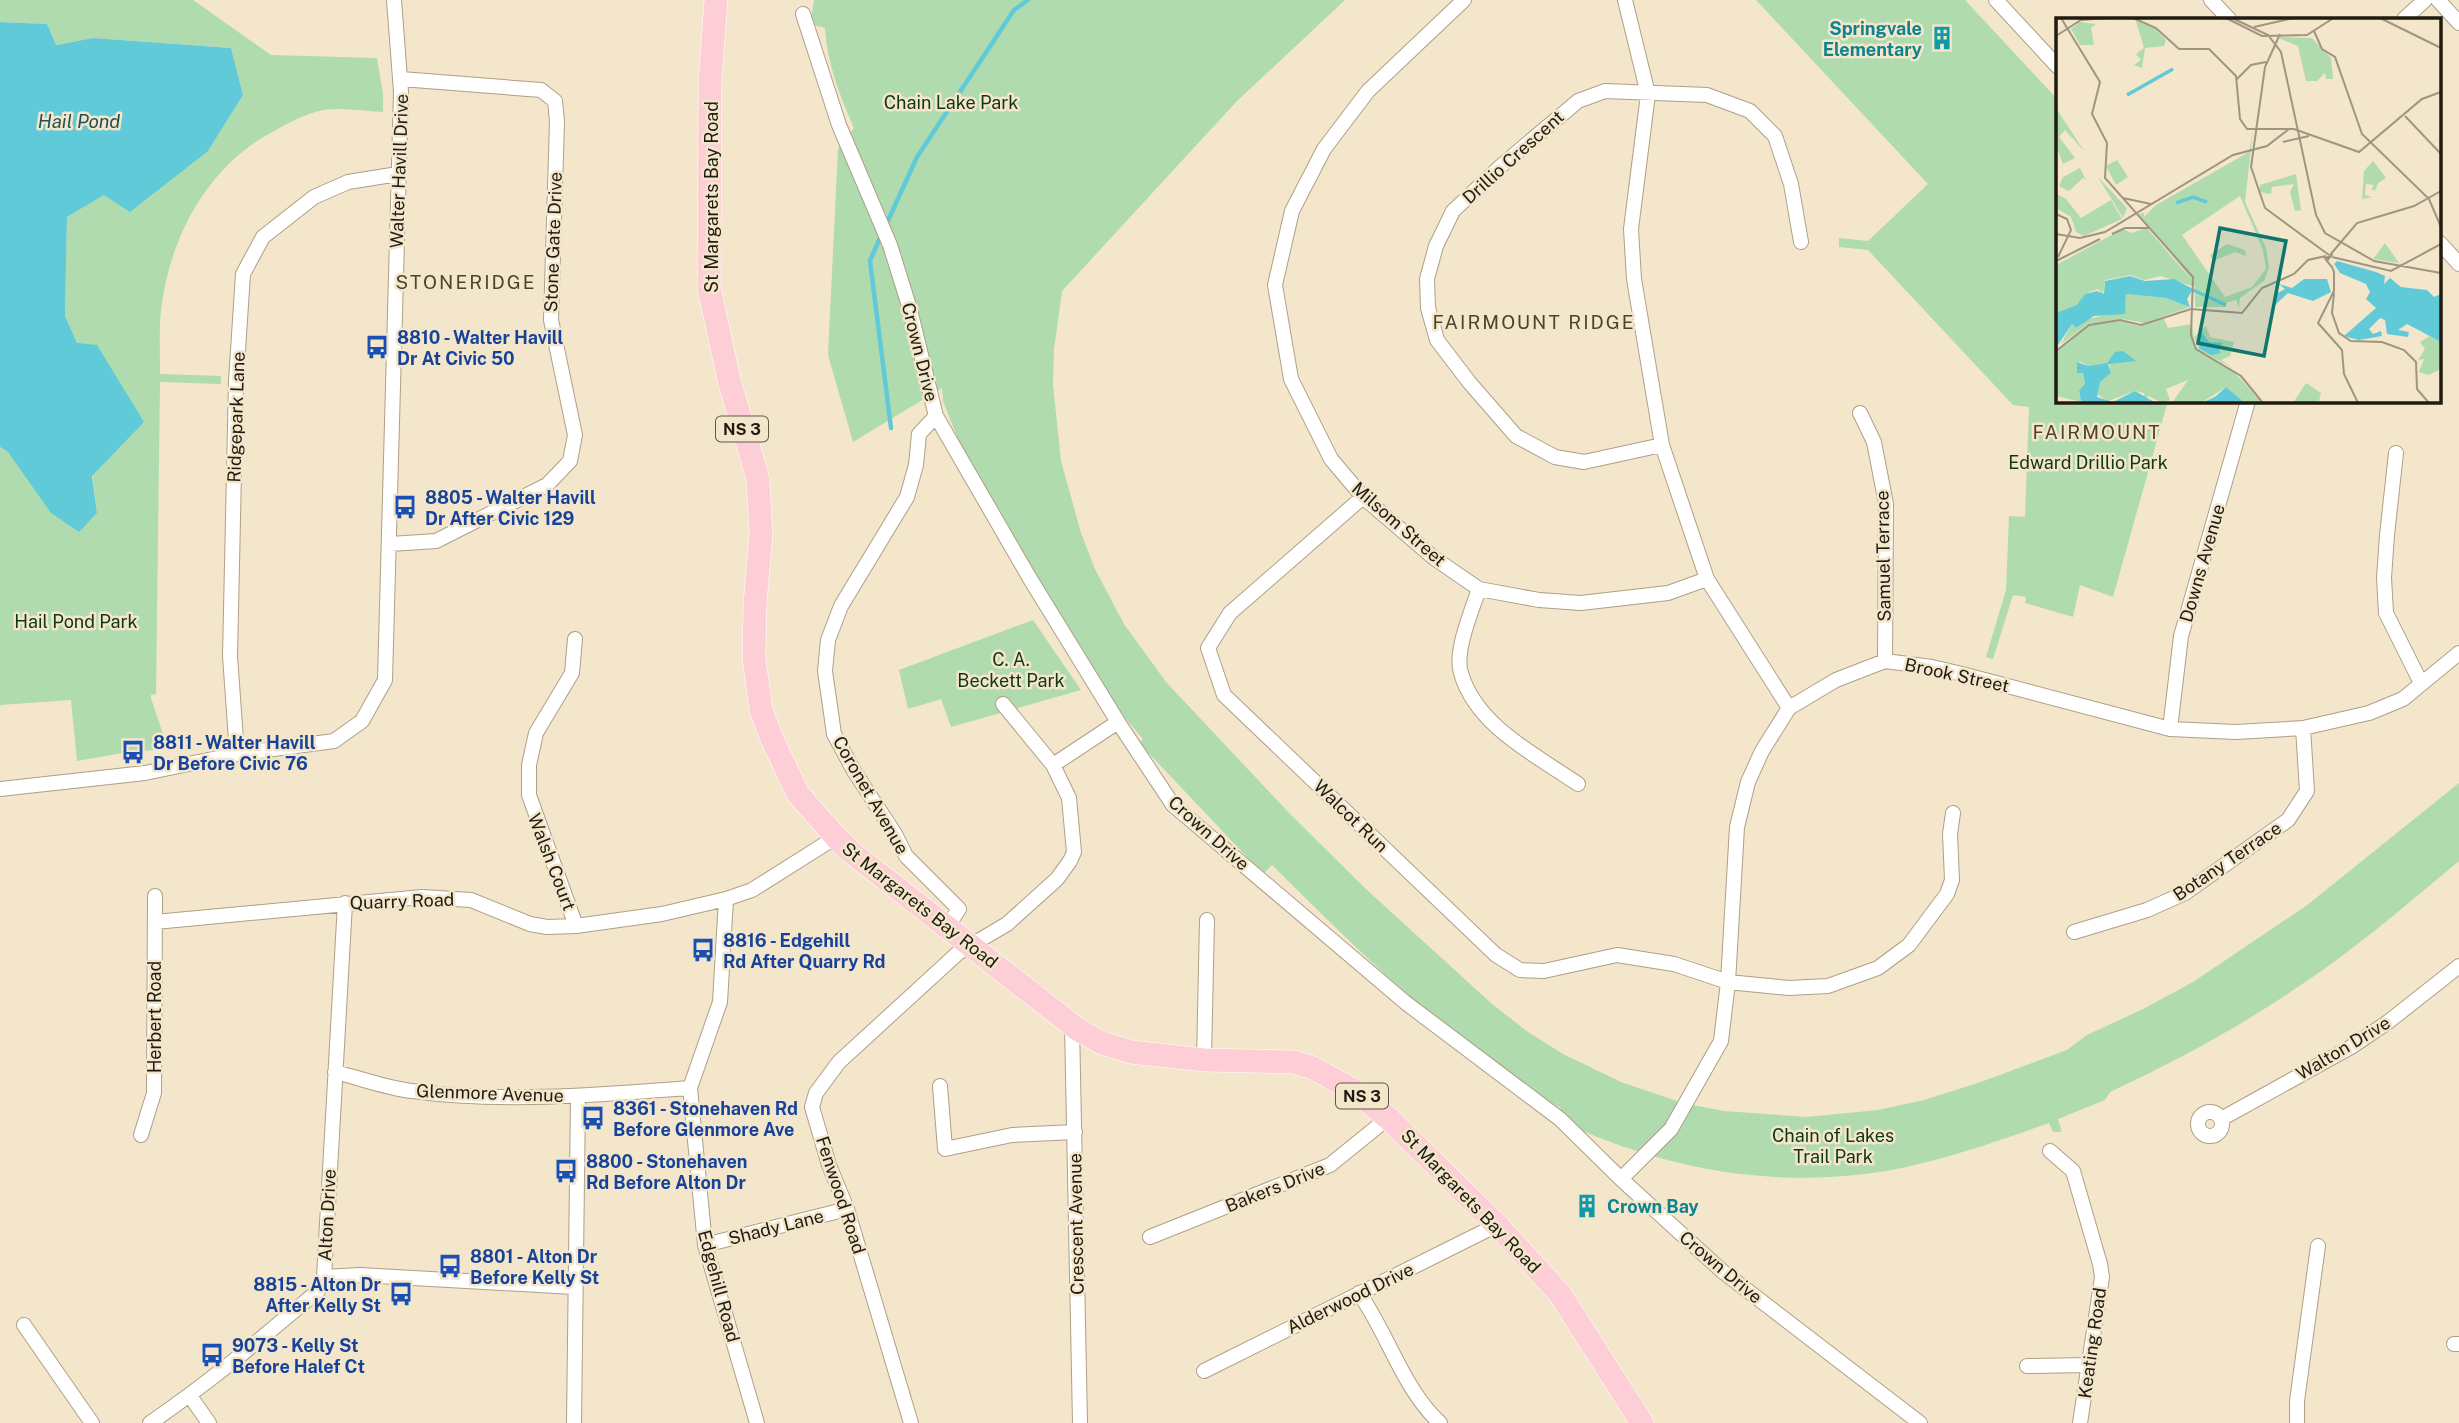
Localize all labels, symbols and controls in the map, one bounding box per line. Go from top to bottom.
place label: Springvale Elementary [1823,18,1922,60]
inset map [2056,18,2442,402]
building icon: Springvale Elementary [1928,24,1956,52]
park label: Chain Lake Park [884,92,1018,113]
street label: Walter Havill Drive [386,93,412,249]
street label: St Margarets Bay Road [701,101,722,293]
street label: Drillio Crescent [1458,106,1568,208]
water label: Hail Pond [38,110,120,132]
street label: Stone Gate Drive [540,171,566,313]
district label: STONERIDGE [396,271,536,293]
street label: Crown Drive [898,300,942,404]
district label: FAIRMOUNT RIDGE [1433,311,1635,333]
place label: 8810 - Walter Havill Dr At Civic 50 [397,327,564,369]
bus stop icon: 8810 - Walter Havill Dr At Civic 50 [363,333,391,361]
street label: Ridgepark Lane [223,351,249,483]
road number: NS 3 [716,416,768,442]
district label: FAIRMOUNT [2032,421,2162,443]
park label: Edward Drillio Park [2008,452,2168,473]
street label: Milsom Street [1348,478,1450,570]
place label: 8805 - Walter Havill Dr After Civic 129 [425,487,596,529]
street label: Samuel Terrace [1871,490,1895,622]
bus stop icon: 8805 - Walter Havill Dr After Civic 129 [391,493,419,521]
street label: Downs Avenue [2175,501,2229,625]
park label: Hail Pond Park [14,611,138,632]
park label: C. A. Beckett Park [957,649,1065,691]
street label: Brook Street [1903,654,2011,696]
place label: 8811 - Walter Havill Dr Before Civic 76 [153,732,316,774]
street label: Coronet Avenue [829,732,913,858]
bus stop icon: 8811 - Walter Havill Dr Before Civic 76 [119,738,147,766]
street label: Walcot Run [1309,775,1393,857]
street label: Crown Drive [1164,791,1254,875]
street label: Walsh Court [524,811,580,913]
street label: Botany Terrace [2169,817,2285,905]
street label: St Margarets Bay Road [838,838,1002,972]
street label: Quarry Road [349,889,455,913]
place label: 8816 - Edgehill Rd After Quarry Rd [723,930,886,972]
bus stop icon: 8816 - Edgehill Rd After Quarry Rd [689,936,717,964]
street label: Herbert Road [144,961,165,1073]
street label: Walton Drive [2292,1012,2394,1084]
street label: Glenmore Avenue [416,1080,564,1106]
road number: NS 3 [1336,1084,1388,1108]
place label: 8361 - Stonehaven Rd Before Glenmore Ave [613,1098,798,1140]
bus stop icon: 8361 - Stonehaven Rd Before Glenmore Ave [579,1104,607,1132]
street label: St Margarets Bay Road [1397,1125,1545,1277]
park label: Chain of Lakes Trail Park [1772,1125,1894,1167]
street label: Fenwood Road [812,1133,870,1257]
place label: 8800 - Stonehaven Rd Before Alton Dr [586,1151,747,1193]
street label: Crescent Avenue [1064,1153,1088,1295]
bus stop icon: 8800 - Stonehaven Rd Before Alton Dr [552,1157,580,1185]
street label: Bakers Drive [1222,1158,1328,1216]
street label: Alton Drive [314,1168,340,1262]
building icon: Crown Bay [1573,1192,1601,1220]
place label: Crown Bay [1607,1196,1699,1217]
street label: Shady Lane [726,1205,826,1249]
street label: Crown Drive [1675,1226,1767,1308]
street label: Edgehill Road [694,1228,744,1344]
place label: 8801 - Alton Dr Before Kelly St [470,1246,599,1288]
bus stop icon: 8801 - Alton Dr Before Kelly St [436,1252,464,1280]
street label: Alderwood Drive [1283,1258,1417,1338]
place label: 8815 - Alton Dr After Kelly St [253,1274,382,1316]
bus stop icon: 8815 - Alton Dr After Kelly St [387,1280,415,1308]
street label: Keating Road [2074,1286,2110,1400]
place label: 9073 - Kelly St Before Halef Ct [232,1335,365,1377]
bus stop icon: 9073 - Kelly St Before Halef Ct [198,1341,226,1369]

